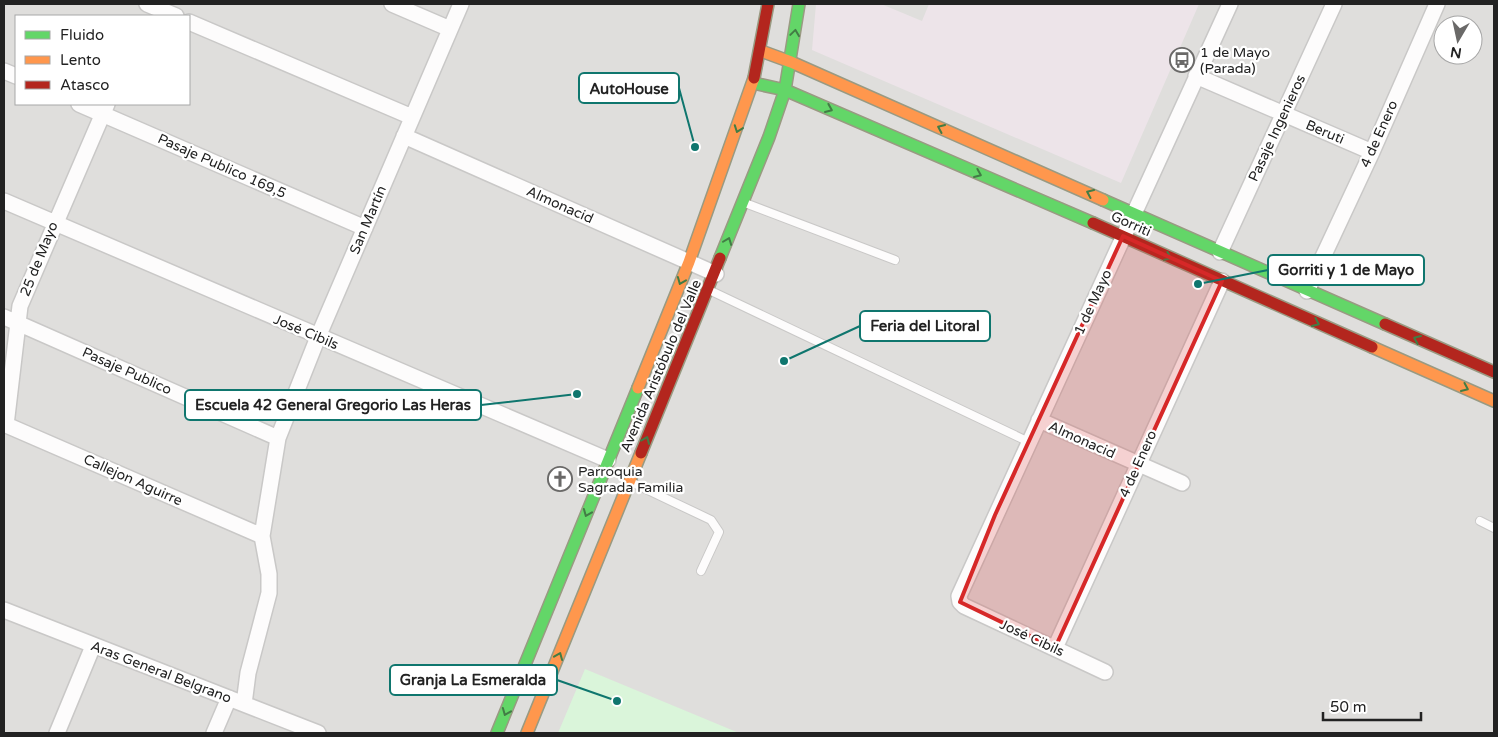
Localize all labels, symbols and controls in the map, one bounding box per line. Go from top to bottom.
legend [15,15,190,105]
north arrow [1433,15,1483,65]
text: Fluido [60,26,104,44]
one-way arrow [789,28,800,36]
text: N [1449,43,1463,62]
place label: 1 de Mayo (Parada) [1200,44,1270,77]
bus stop icon: 1 de Mayo (Parada) [1169,47,1195,73]
text: Lento [60,51,101,69]
street label: Pasaje Ingenieros [1245,72,1309,184]
callout: AutoHouse [579,73,679,103]
text: Atasco [60,76,109,94]
text: AutoHouse [589,80,669,98]
street label: 4 de Enero [1357,98,1401,170]
one-way arrow [824,103,833,113]
street label: Beruti [1303,116,1347,148]
one-way arrow [937,123,946,134]
one-way arrow [734,124,744,133]
street label: Pasaje Publico 169,5 [155,130,289,202]
one-way arrow [974,168,982,178]
street label: San Martín [346,183,390,257]
street label: Almonacid [524,183,596,227]
one-way arrow [1086,189,1095,200]
street label: Gorriti [1108,208,1154,240]
street label: 25 de Mayo [16,219,62,299]
one-way arrow [723,238,733,246]
one-way arrow [1163,250,1172,261]
callout: Gorriti y 1 de Mayo [1268,255,1424,285]
text: Gorriti y 1 de Mayo [1278,261,1414,280]
street label: 1 de Mayo [1070,267,1116,337]
street label: Avenida Aristóbulo del Valle [617,277,705,455]
one-way arrow [677,277,687,285]
street label: José Cibils [271,311,341,353]
callout: Feria del Litoral [860,311,990,341]
one-way arrow [1311,316,1320,327]
text: Feria del Litoral [870,317,980,335]
one-way arrow [1413,334,1422,345]
street label: Pasaje Publico [80,344,174,398]
one-way arrow [1460,382,1469,393]
callout: Escuela 42 General Gregorio Las Heras [185,390,481,420]
text: Escuela 42 General Gregorio Las Heras [195,396,471,415]
street label: Almonacid [1046,418,1118,462]
street label: 4 de Enero [1116,428,1160,500]
one-way arrow [640,436,651,445]
street label: Callejon Aguirre [81,451,185,509]
place label: Parroquia Sagrada Familia [578,463,683,496]
church icon: Parroquia Sagrada Familia [547,466,573,492]
one-way arrow [582,508,593,517]
street label: José Cibils [997,616,1067,660]
street label: Aras General Belgrano [88,637,234,707]
one-way arrow [553,652,563,660]
callout: Granja La Esmeralda [390,665,557,695]
text: Granja La Esmeralda [400,671,546,690]
scale bar [1323,690,1420,722]
text: 50 m [1330,698,1367,716]
one-way arrow [501,707,512,716]

